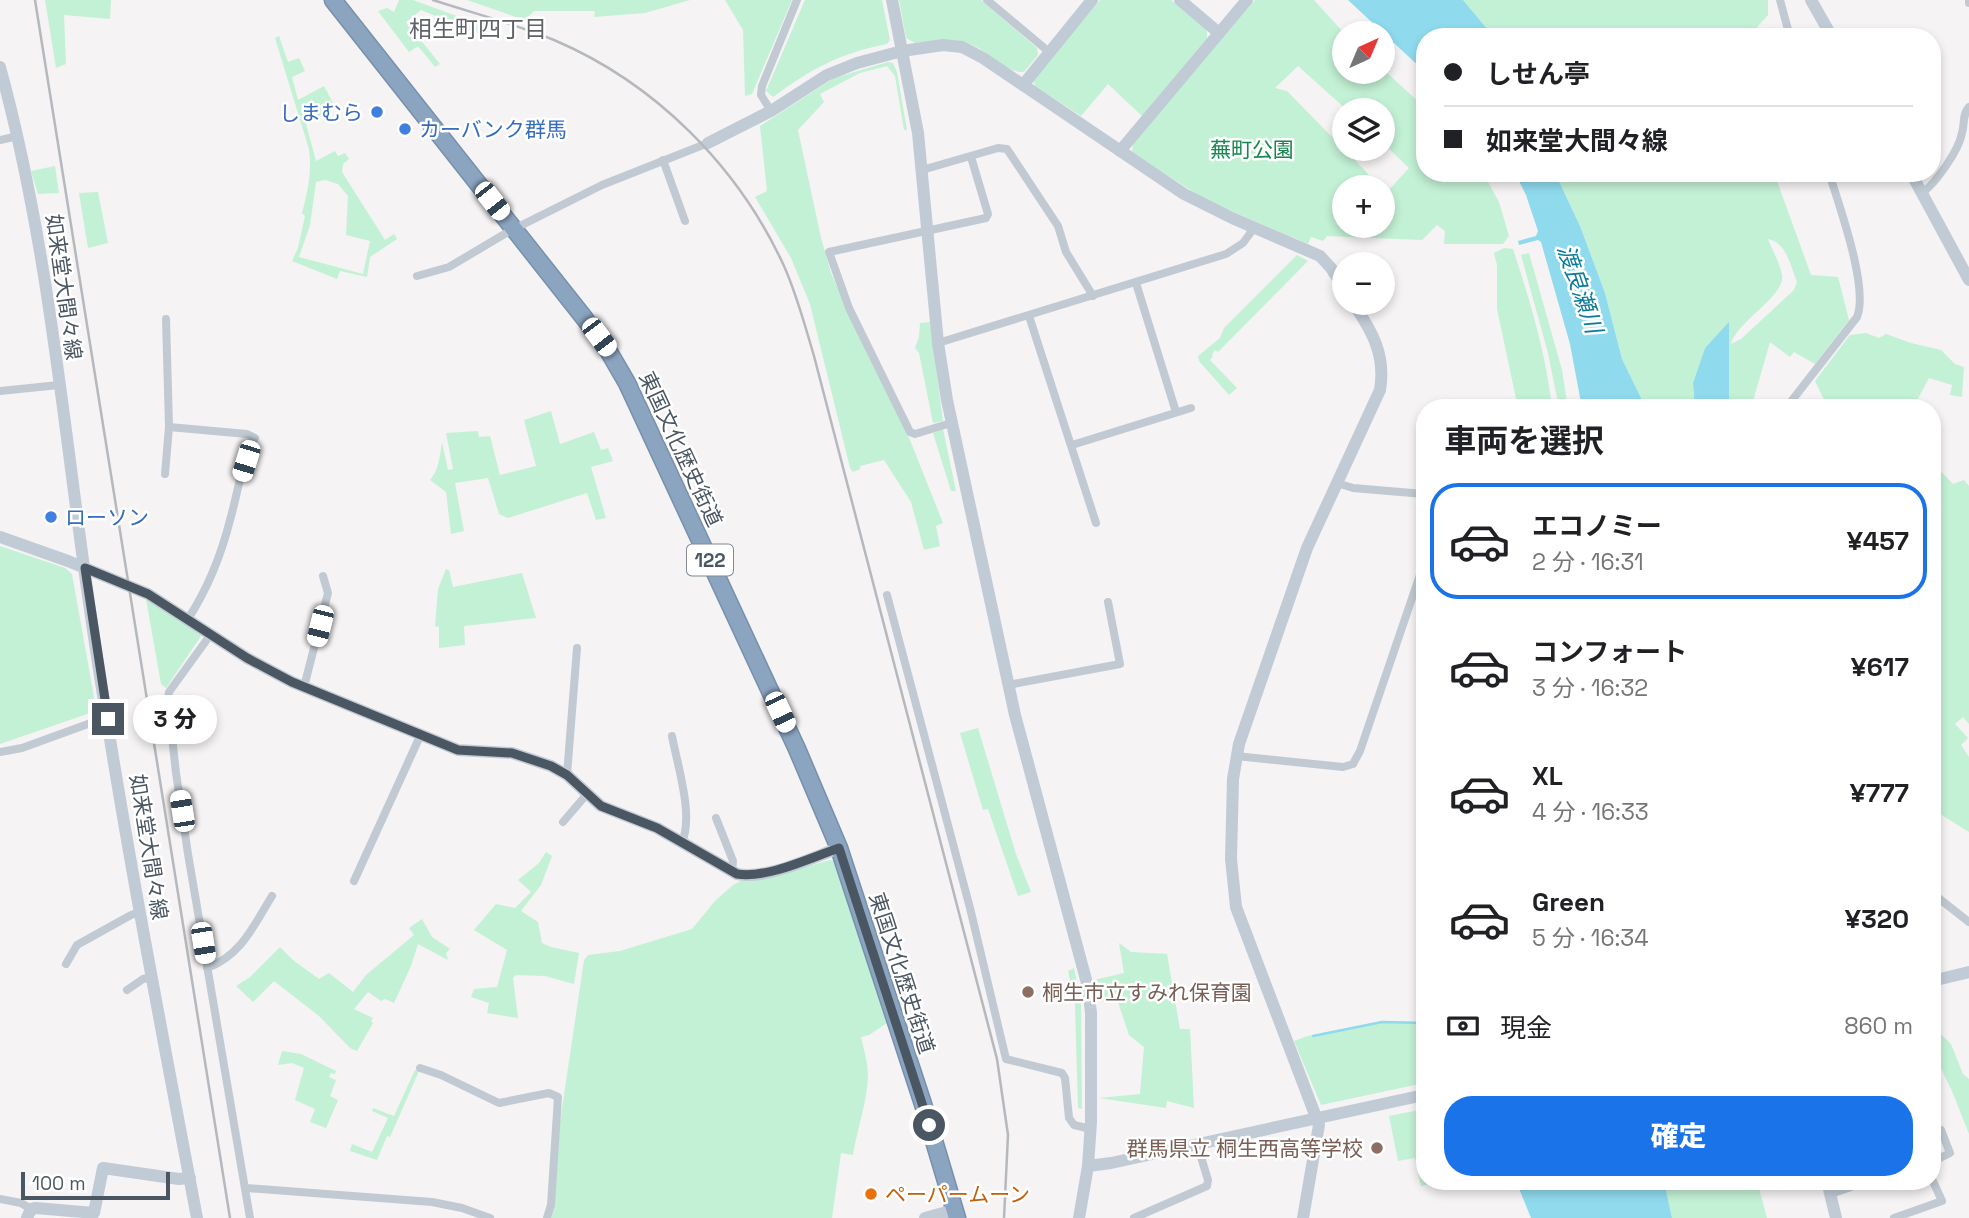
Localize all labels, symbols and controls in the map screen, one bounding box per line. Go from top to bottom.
district label: 相生町四丁目 [409,14,547,44]
north arrow [1332,21,1395,84]
map controls [1332,21,1395,315]
text: しせん亭 [1486,57,1590,91]
button: layers [1332,98,1395,161]
place label: しまむら [279,99,363,126]
marker: しまむら [369,104,385,120]
place label: カーバンク群馬 [419,116,567,143]
marker: カーバンク群馬 [397,121,413,137]
text: 如来堂大間々線 [1486,124,1668,158]
park label: 蕪町公園 [1210,136,1294,163]
button: + [1332,175,1395,238]
car [471,178,514,224]
street label: 如来堂大間々線 [40,212,88,362]
water label: 渡良瀬川 [1551,241,1610,340]
button: − [1332,252,1395,315]
car [578,314,621,360]
street label: 東国文化歴史街道 [633,367,729,531]
text: 車両を選択 [1444,421,1604,461]
car [230,438,263,484]
place label: ローソン [65,504,149,531]
marker: ローソン [43,509,59,525]
text: エコノミー [1532,509,1662,543]
icon: car [1448,510,1511,573]
text: ¥457 [1847,524,1909,558]
road number: 122 [687,544,733,576]
text: 2 分 · 16:31 [1532,547,1644,577]
car [305,603,336,649]
text: コンフォート [1532,635,1687,669]
icon: car [1448,636,1511,699]
text: ¥617 [1851,650,1909,684]
text: 3 分 · 16:32 [1532,673,1648,703]
car [762,689,799,735]
callout: 3 分 [132,694,216,744]
route end [92,703,124,735]
text: 3 分 [154,704,196,734]
text: XL [1532,759,1563,793]
icon: car [1448,762,1511,825]
street label: 如来堂大間々線 [124,772,174,922]
text: ¥777 [1850,776,1909,810]
car [169,789,196,833]
text: 4 分 · 16:33 [1532,797,1649,827]
text: Green [1532,885,1605,919]
icon: car [1448,888,1511,951]
street label: 東国文化歴史街道 [863,889,941,1057]
text: ¥320 [1845,902,1909,936]
car [190,921,217,965]
text: 5 分 · 16:34 [1532,923,1649,953]
place label: 桐生市立すみれ保育園 [1042,979,1252,1006]
marker: 桐生市立すみれ保育園 [1020,984,1036,1000]
icon: cash [1444,1007,1482,1045]
text: 現金 [1500,1011,1552,1045]
text: 860 m [1844,1011,1913,1041]
button: 確定 [1444,1096,1913,1176]
route start [913,1109,945,1141]
place label: 群馬県立 桐生西高等学校 [1127,1135,1363,1162]
marker: 群馬県立 桐生西高等学校 [1369,1140,1385,1156]
scale bar [21,1169,170,1201]
text: 100 m [32,1171,86,1196]
place label: ペーパームーン [885,1181,1030,1208]
marker: ペーパームーン [863,1186,879,1202]

